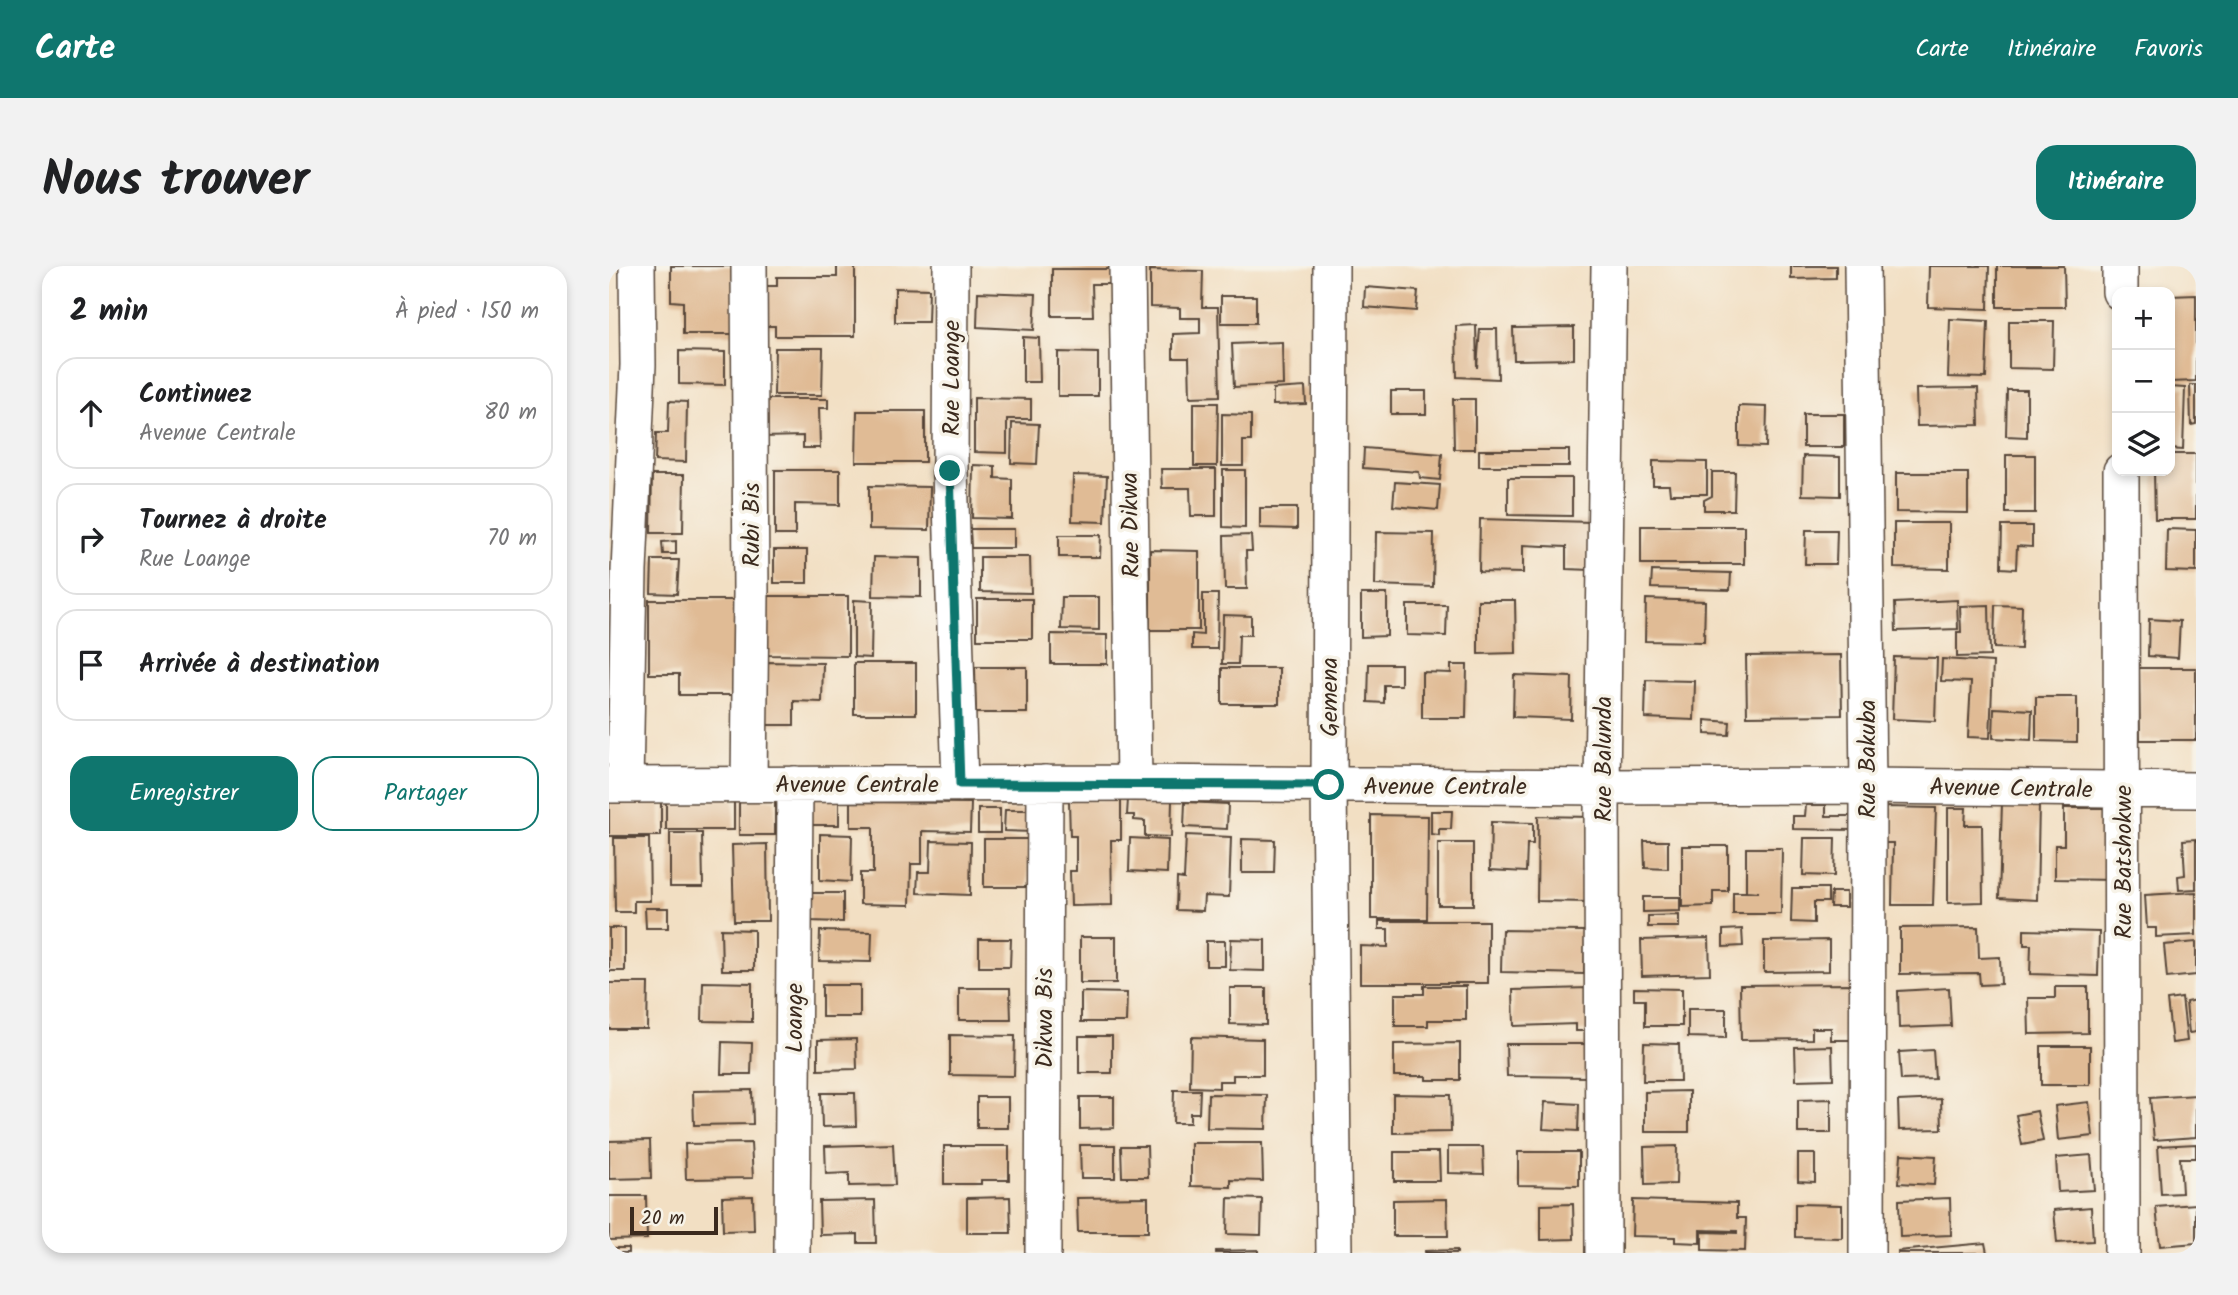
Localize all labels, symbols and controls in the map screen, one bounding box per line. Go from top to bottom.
text: Carte [35,23,115,76]
text: Carte [1915,30,1969,69]
text: Itinéraire [2007,30,2096,69]
text: Favoris [2134,30,2203,69]
text: Nous trouver [42,143,309,221]
button: Itinéraire [2036,145,2196,220]
map controls [2112,287,2175,476]
button: + [2112,287,2175,350]
text: 2 min [70,288,148,336]
text: À pied · 150 m [395,294,539,330]
street label: Rue Loange [933,320,972,436]
button: − [2112,350,2175,413]
text: Continuez [139,374,252,416]
icon: ahead [72,394,110,432]
text: 80 m [484,395,537,431]
button: layers [2112,413,2175,476]
text: Avenue Centrale [139,416,296,452]
route end [934,455,965,486]
street label: Rue Dikwa [1111,472,1152,578]
street label: Rubi Bis [733,483,772,567]
text: Tournez à droite [139,500,327,542]
icon: right [72,520,110,558]
text: 70 m [487,521,537,557]
text: Rue Loange [139,542,250,578]
text: Arrivée à destination [139,644,380,686]
icon: arrive [72,646,110,684]
street label: Gemena [1311,657,1350,737]
street label: Rue Balunda [1585,696,1624,822]
street label: Rue Bakuba [1849,699,1888,819]
button: Enregistrer [70,756,298,831]
button: Partager [312,756,539,831]
street label: Avenue Centrale [775,766,939,805]
street label: Avenue Centrale [1363,768,1527,807]
route start [1313,769,1344,800]
street label: Avenue Centrale [1929,769,2093,810]
street label: Rue Batshokwe [2105,785,2144,939]
street label: Dikwa Bis [1026,968,1065,1068]
street label: Loange [776,983,815,1053]
scale bar [630,1204,717,1236]
text: 20 m [641,1204,684,1234]

